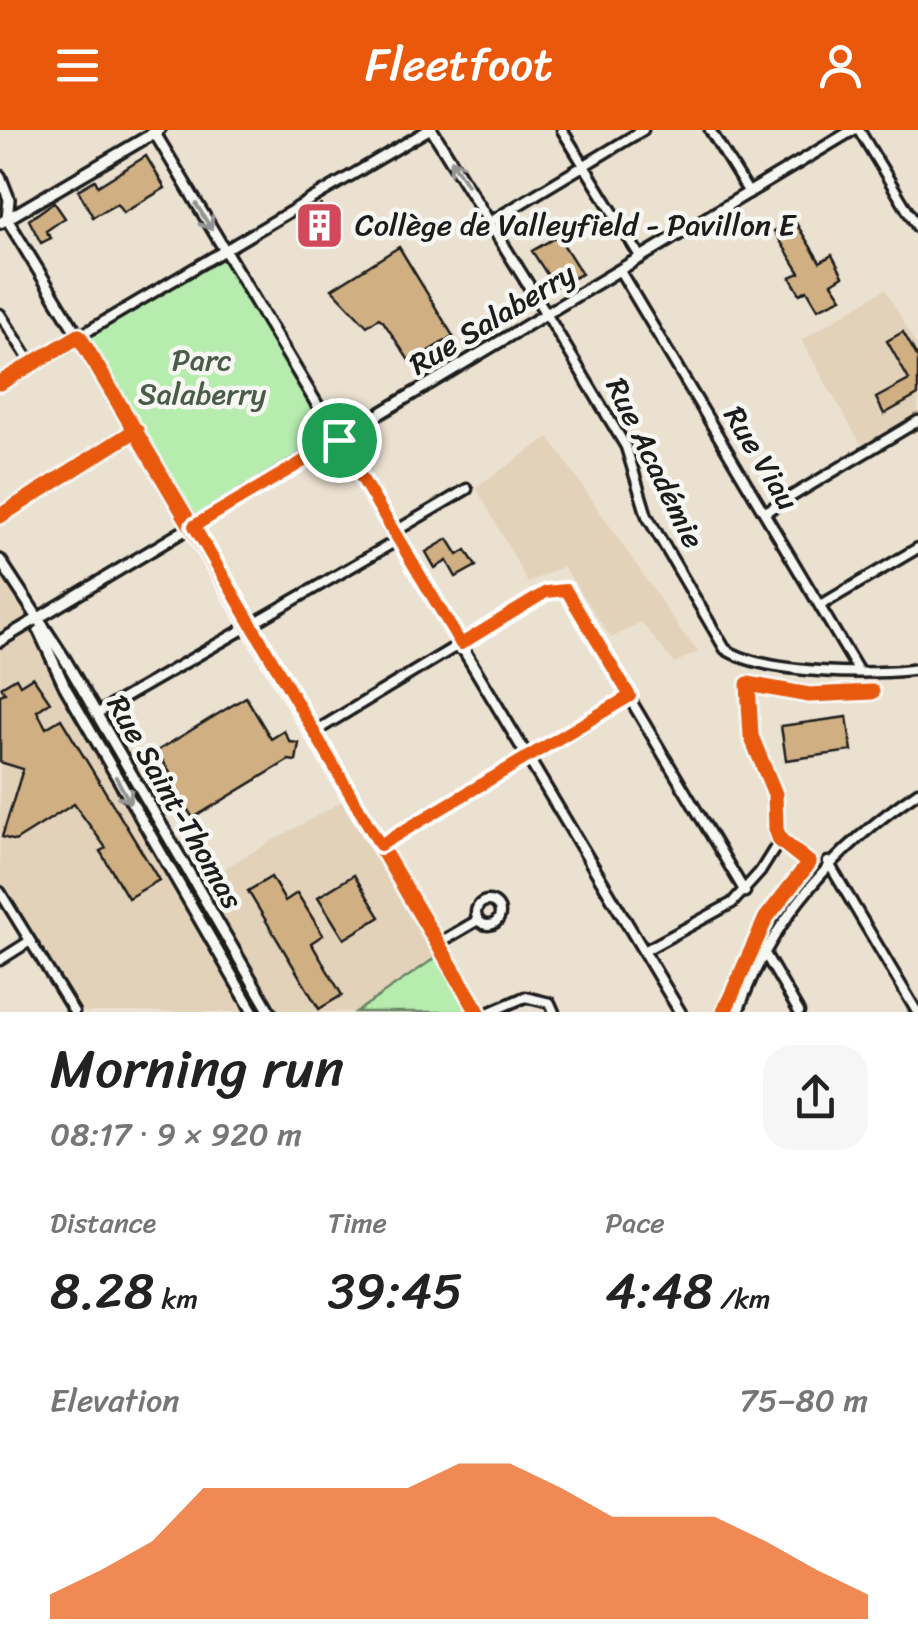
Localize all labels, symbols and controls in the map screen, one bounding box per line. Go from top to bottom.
text: Fleetfoot [365,25,553,105]
icon: menu [50,38,105,93]
icon: person [813,38,868,93]
one-way arrow [449,159,469,187]
place label: Collège de Valleyfield - Pavillon E [355,198,798,252]
building icon: Collège de Valleyfield - Pavillon E [294,199,346,251]
one-way arrow [194,202,214,231]
street label: Rue Salaberry [398,248,586,390]
park label: Parc Salaberry [138,333,267,421]
street label: Rue Académie [590,368,720,558]
street label: Rue Viau [708,395,814,521]
pin [297,398,382,483]
icon: arrive [312,413,367,468]
street label: Rue Saint-Thomas [91,684,259,920]
one-way arrow [114,774,134,804]
text: Morning run [50,1020,344,1117]
button: share [763,1045,868,1150]
text: 08:17 · 9 × 920 m [50,1106,302,1163]
text: Distance [50,1198,156,1247]
text: Time [328,1198,387,1247]
text: Pace [605,1198,665,1247]
text: 8.28 [50,1247,154,1336]
text: 39:45 [328,1247,463,1336]
text: 4:48 [605,1247,713,1336]
text: km [154,1274,198,1323]
text: /km [713,1274,771,1323]
text: Elevation [50,1372,180,1429]
text: 75–80 m [740,1372,868,1429]

